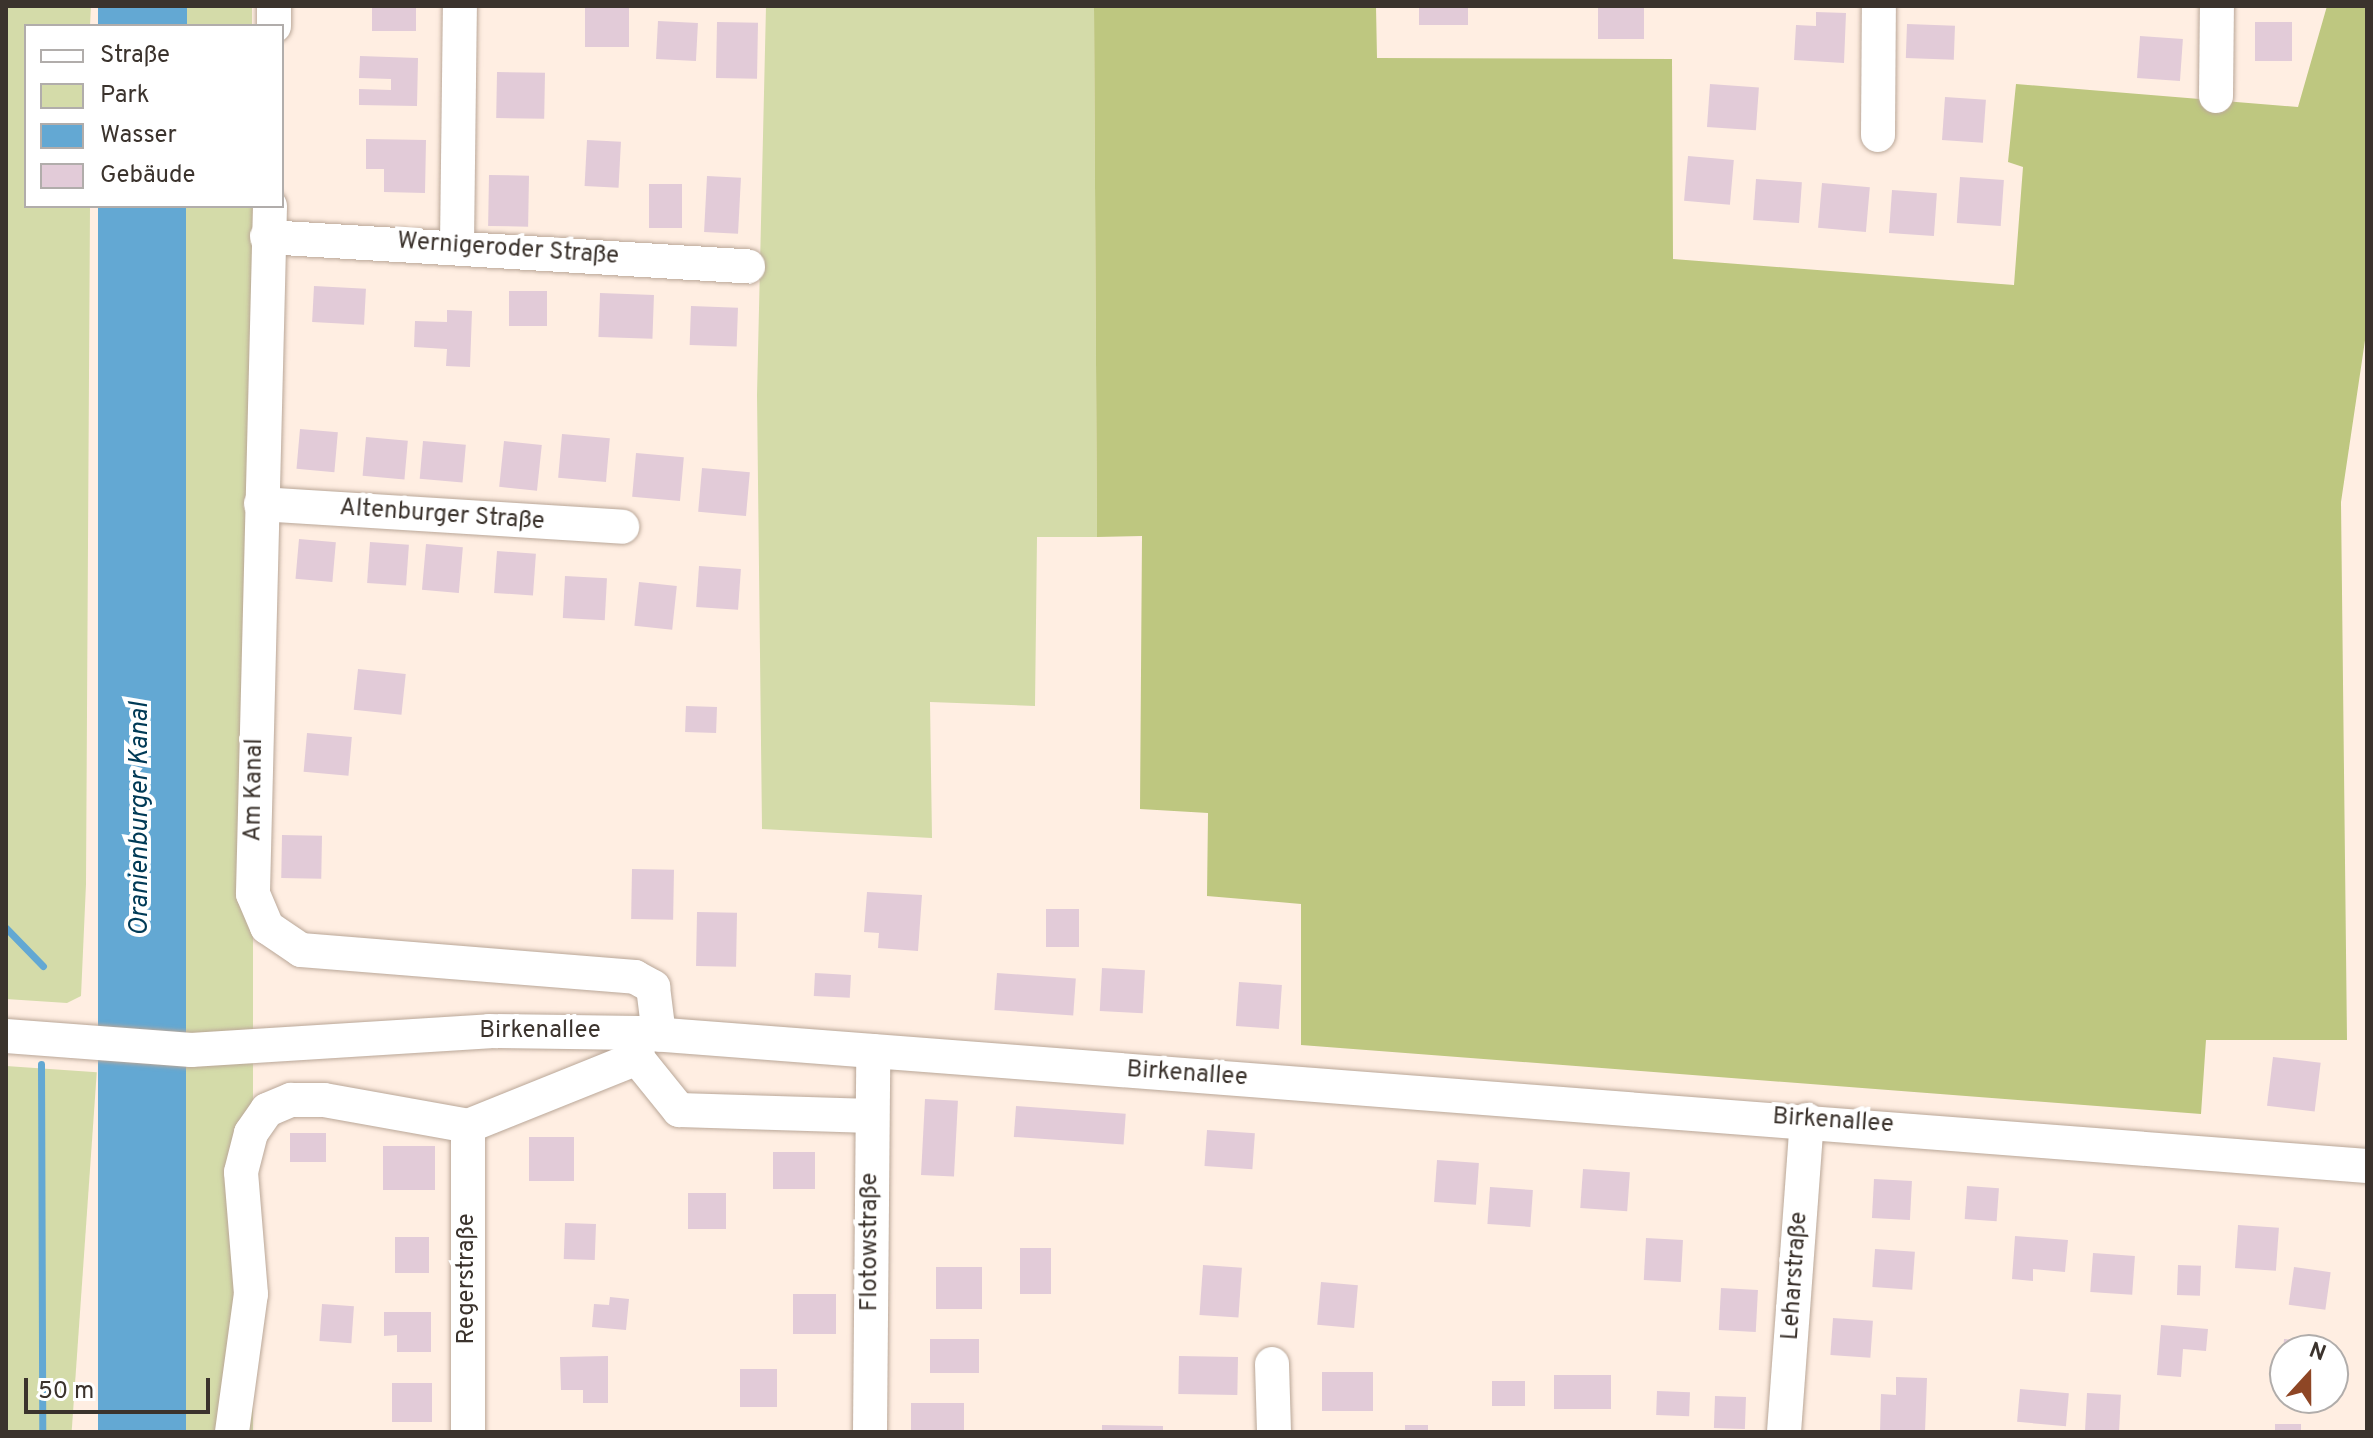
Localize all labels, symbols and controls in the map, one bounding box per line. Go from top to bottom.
legend [24,24,284,208]
text: Straße [100,41,170,71]
text: Park [100,81,150,111]
text: Wasser [100,121,177,151]
text: Gebäude [100,161,195,191]
street label: Wernigeroder Straße [396,228,620,272]
street label: Altenburger Straße [339,494,545,538]
water label: Oranienburger Kanal [125,702,157,936]
street label: Am Kanal [240,738,270,842]
street label: Birkenallee [479,1018,601,1046]
street label: Birkenallee [1125,1056,1249,1094]
street label: Birkenallee [1771,1103,1895,1141]
street label: Flotowstraße [857,1173,885,1311]
street label: Leharstraße [1777,1211,1815,1341]
street label: Regerstraße [454,1213,482,1345]
north arrow [2269,1334,2349,1414]
text: N [2305,1338,2329,1368]
scale bar [28,1362,214,1412]
text: 50 m [38,1377,94,1407]

